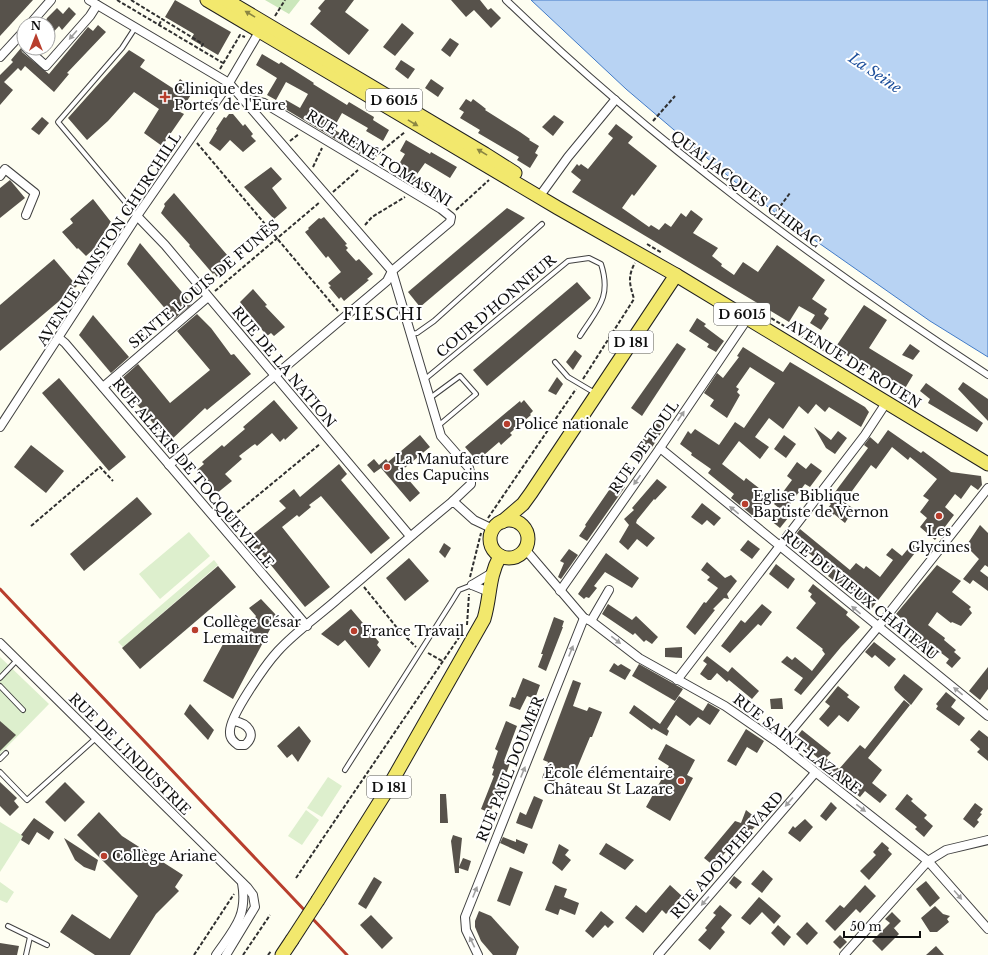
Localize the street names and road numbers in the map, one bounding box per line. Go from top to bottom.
road number: D 6015 [366,89,422,111]
street label: RUE RENÉ TOMASINI [303,106,455,210]
street label: QUAI JACQUES CHIRAC [667,127,825,251]
street label: AVENUE WINSTON CHURCHILL [33,129,185,350]
street label: SENTE LOUIS DE FUNÈS [125,216,283,352]
street label: COUR D'HONNEUR [433,250,560,361]
street label: RUE DE LA NATION [228,303,340,432]
road number: D 6015 [714,303,770,325]
street label: AVENUE DE ROUEN [783,315,925,413]
road number: D 181 [609,331,653,353]
street label: RUE ALEXIS DE TOCQUEVILLE [108,375,278,571]
street label: RUE DE TOUL [605,397,683,497]
street label: RUE DU VIEUX CHÂTEAU [778,525,943,664]
street label: RUE DE L'INDUSTRIE [65,689,195,819]
street label: RUE SAINT-LAZARE [730,690,864,798]
street label: RUE PAUL DOUMER [472,692,548,845]
road number: D 181 [367,776,411,798]
street label: RUE ADOLPHE VARD [667,788,787,922]

